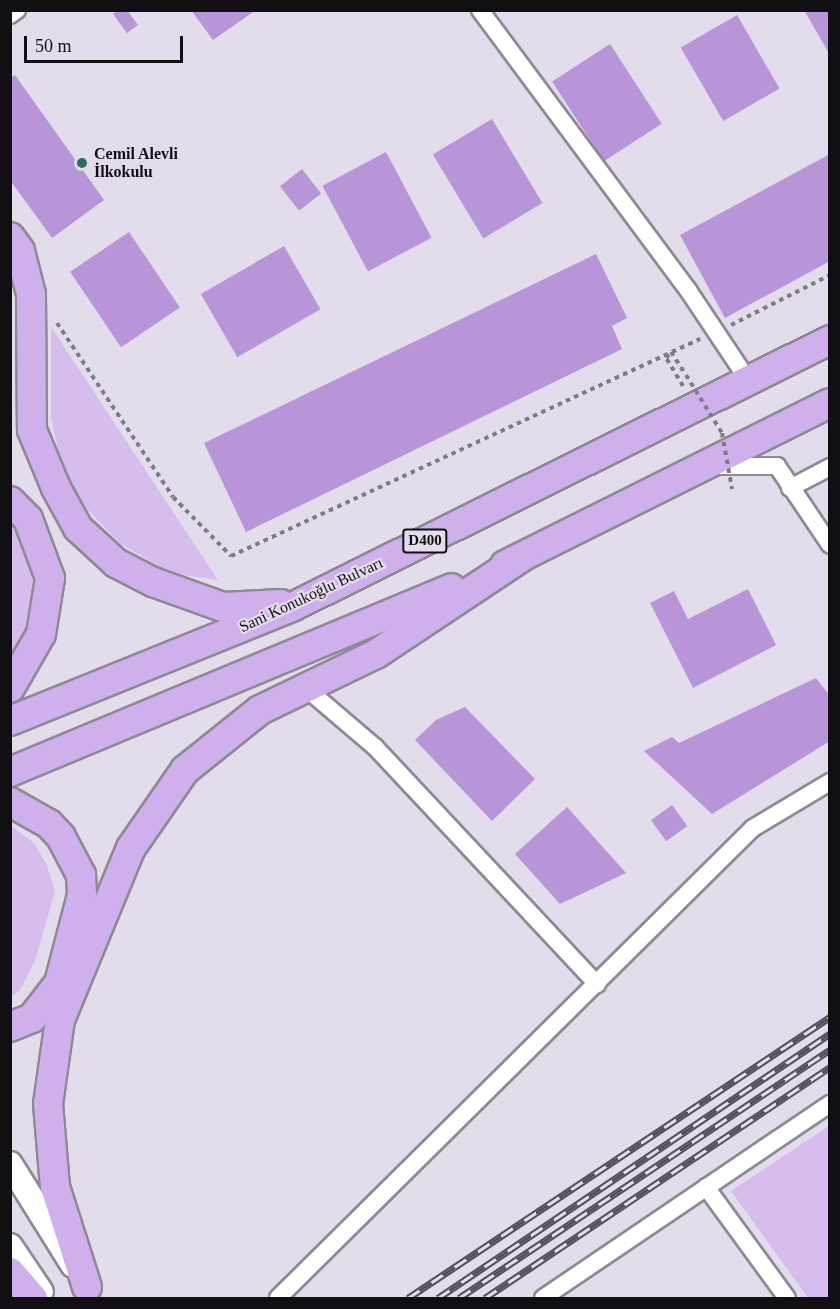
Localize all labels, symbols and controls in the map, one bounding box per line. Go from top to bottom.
scale bar [27,24,186,62]
text: 50 m [35,36,72,56]
place label: Cemil Alevli İlkokulu [94,144,179,182]
marker: Cemil Alevli İlkokulu [75,156,89,170]
road number: D400 [401,529,449,553]
street label: Sani Konukoğlu Bulvarı [236,553,386,637]

